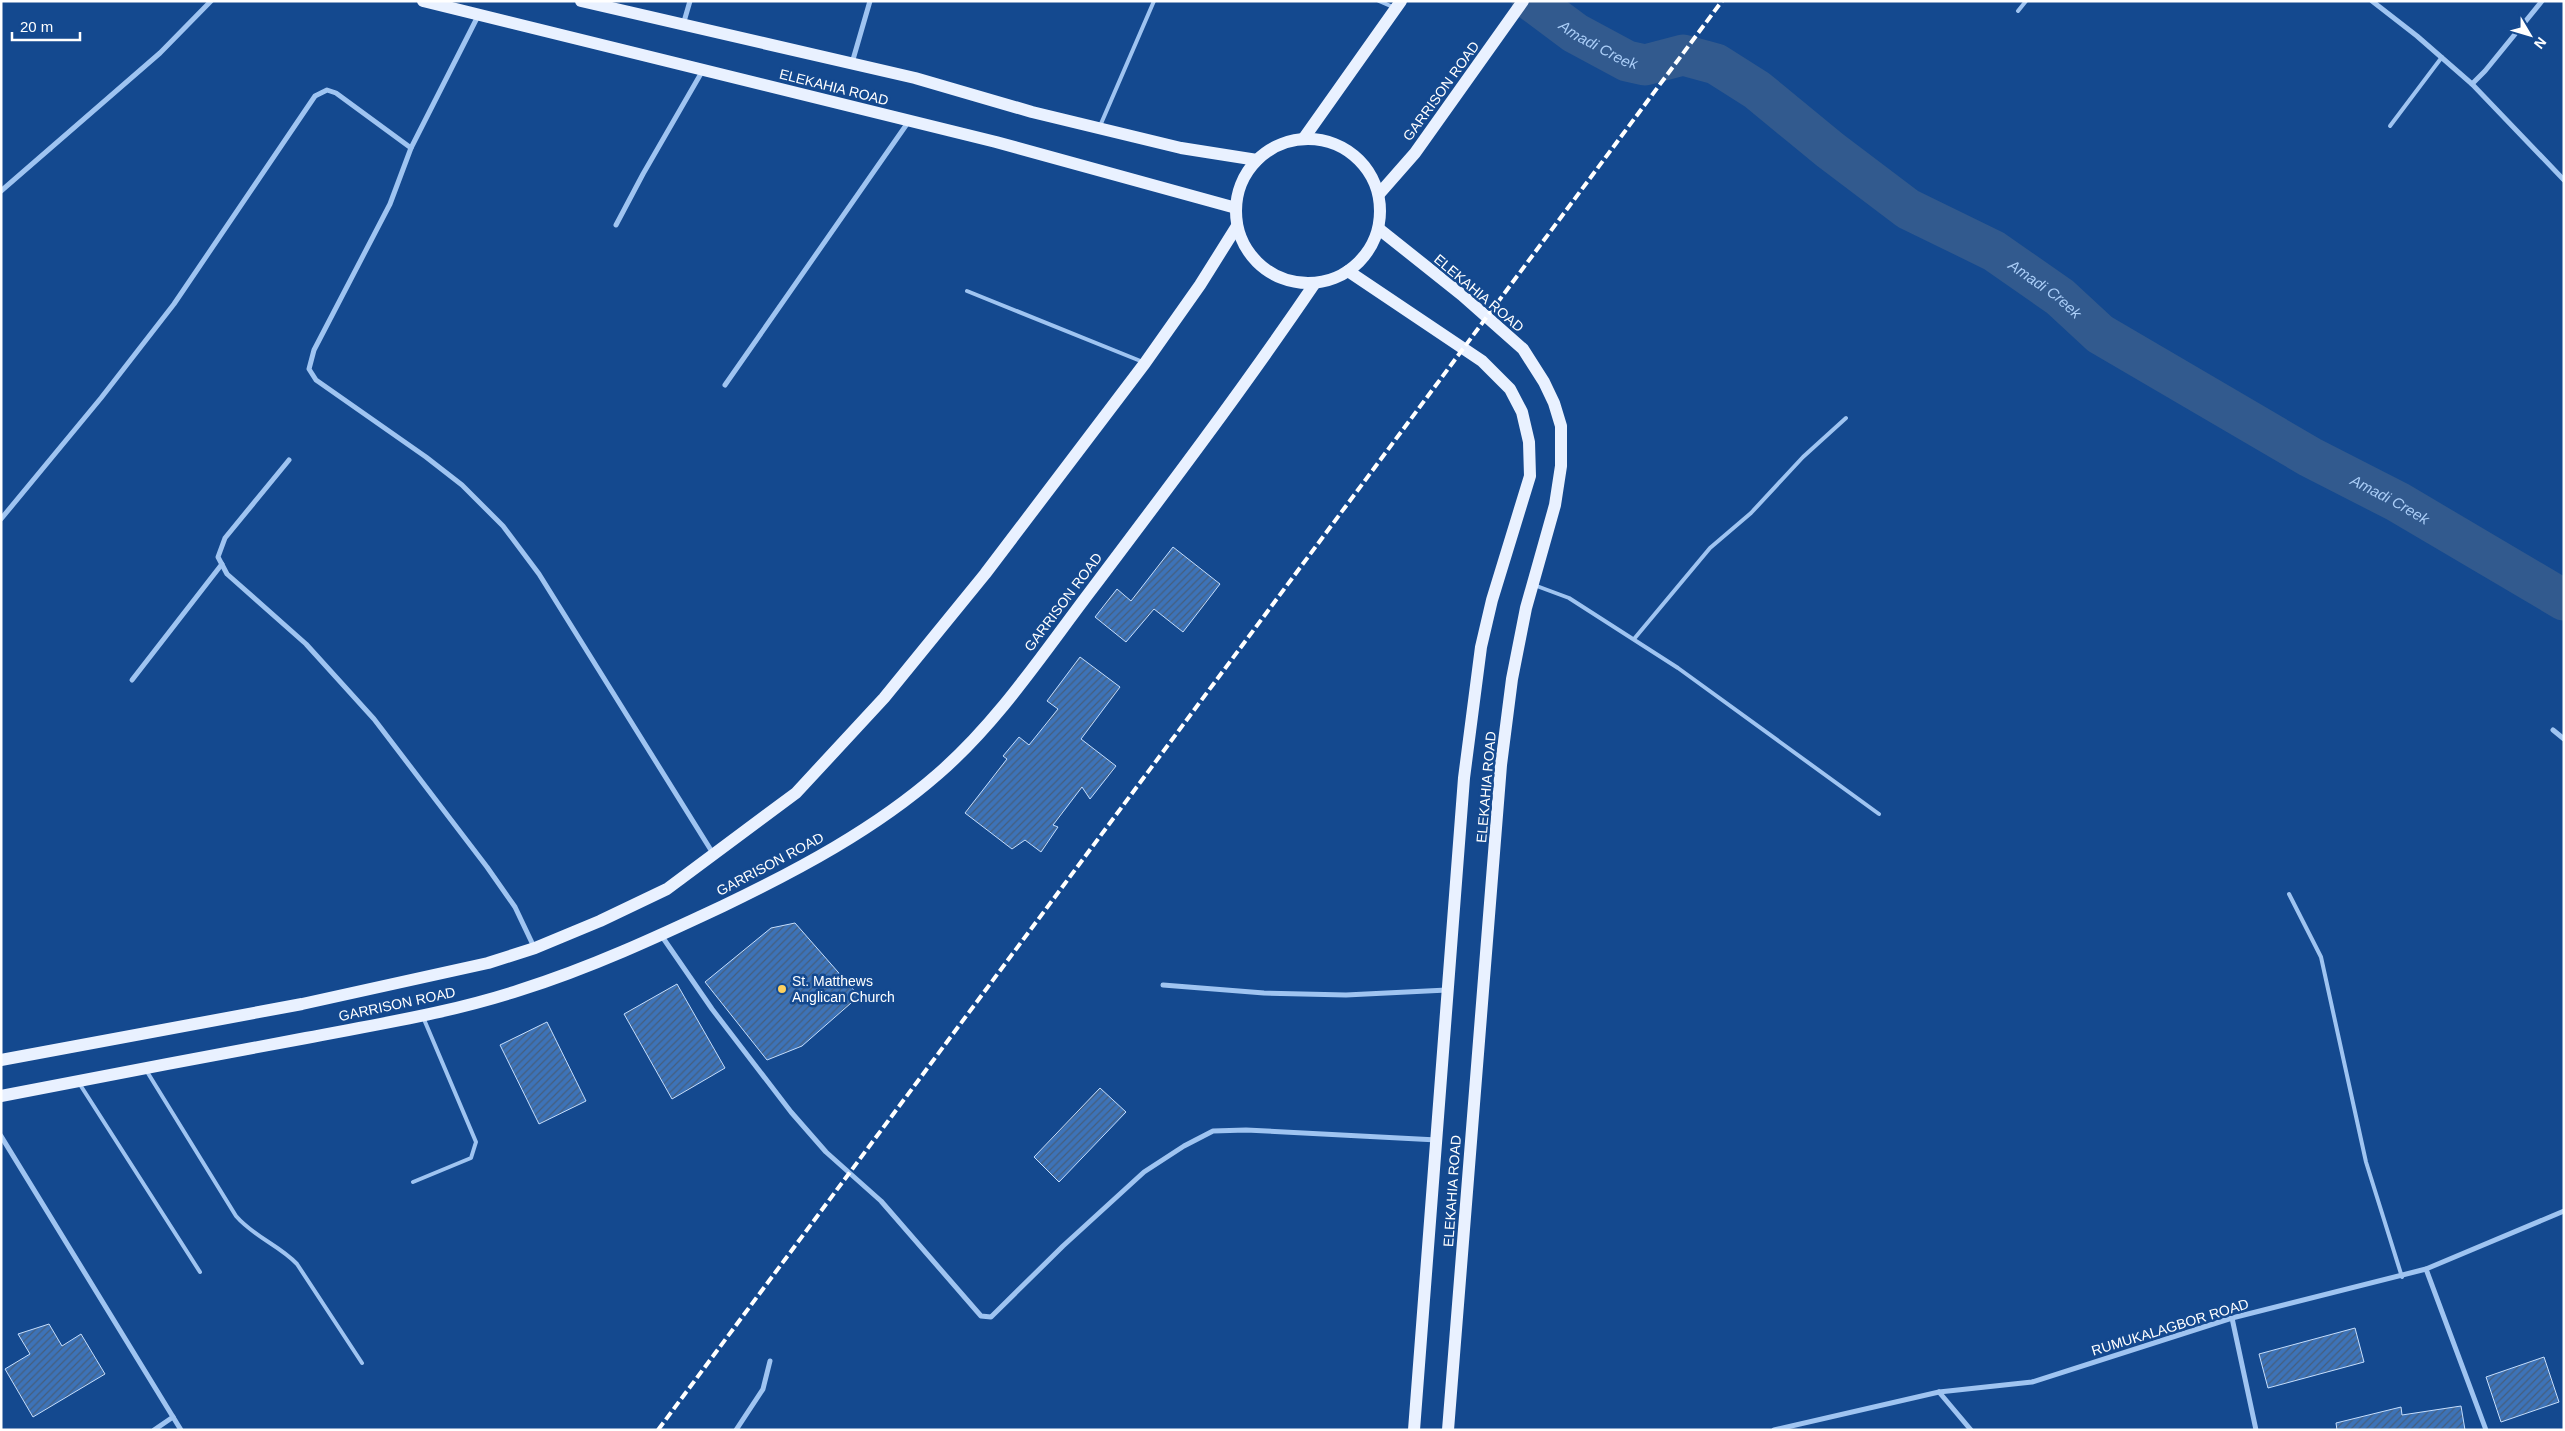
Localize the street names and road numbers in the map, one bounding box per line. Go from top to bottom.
street label: GARRISON ROAD [1400,38,1482,144]
street label: ELEKAHIA ROAD [778,66,890,108]
street label: ELEKAHIA ROAD [1431,251,1527,335]
street label: GARRISON ROAD [1021,550,1105,654]
street label: ELEKAHIA ROAD [1473,730,1499,844]
street label: GARRISON ROAD [714,829,826,899]
street label: GARRISON ROAD [337,984,457,1024]
street label: ELEKAHIA ROAD [1440,1135,1464,1247]
street label: RUMUKALAGBOR ROAD [2090,1295,2250,1359]

